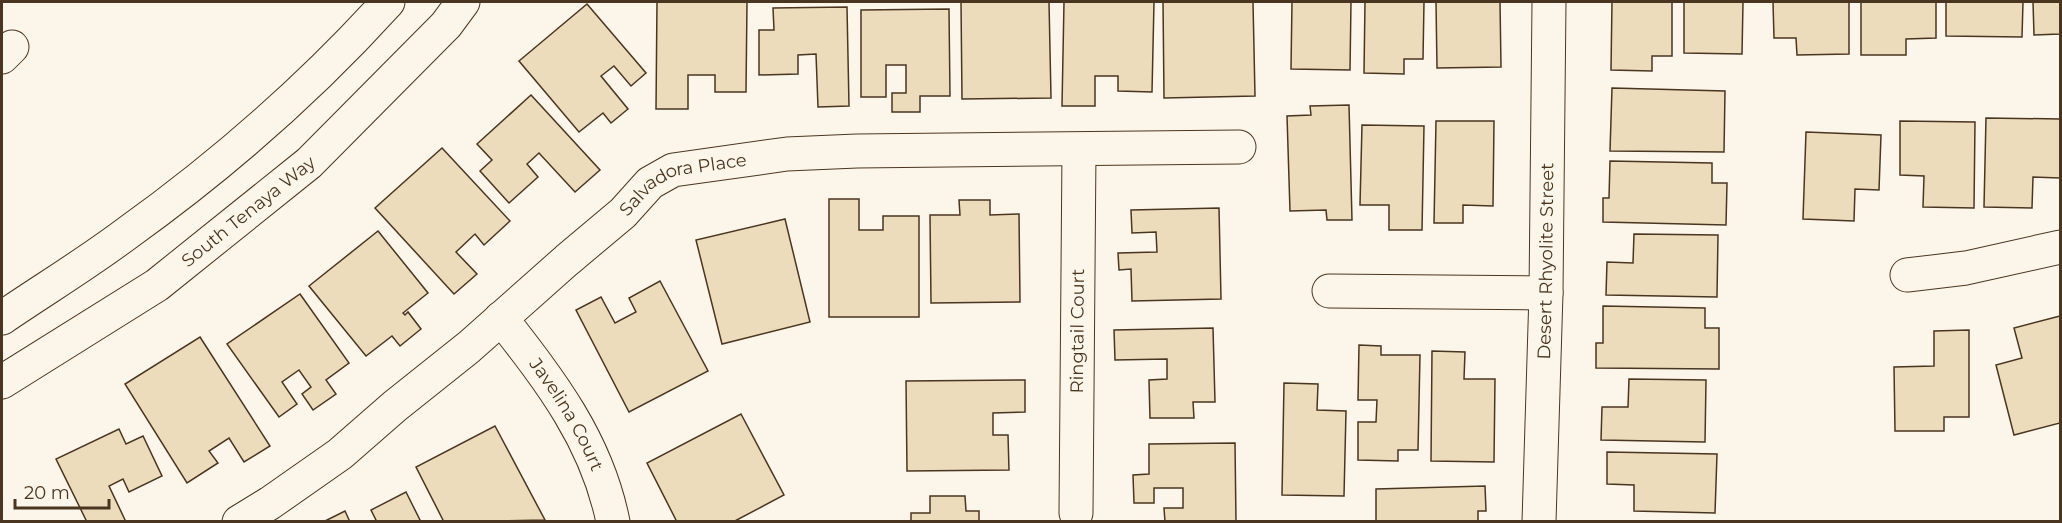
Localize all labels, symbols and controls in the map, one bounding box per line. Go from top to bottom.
street label: Salvadora Place [615,149,748,221]
street label: South Tenaya Way [177,151,320,272]
street label: Desert Rhyolite Street [1533,162,1558,360]
street label: Ringtail Court [1066,268,1089,394]
street label: Javelina Court [524,353,608,474]
scale bar [15,472,110,510]
text: 20 m [24,482,70,504]

